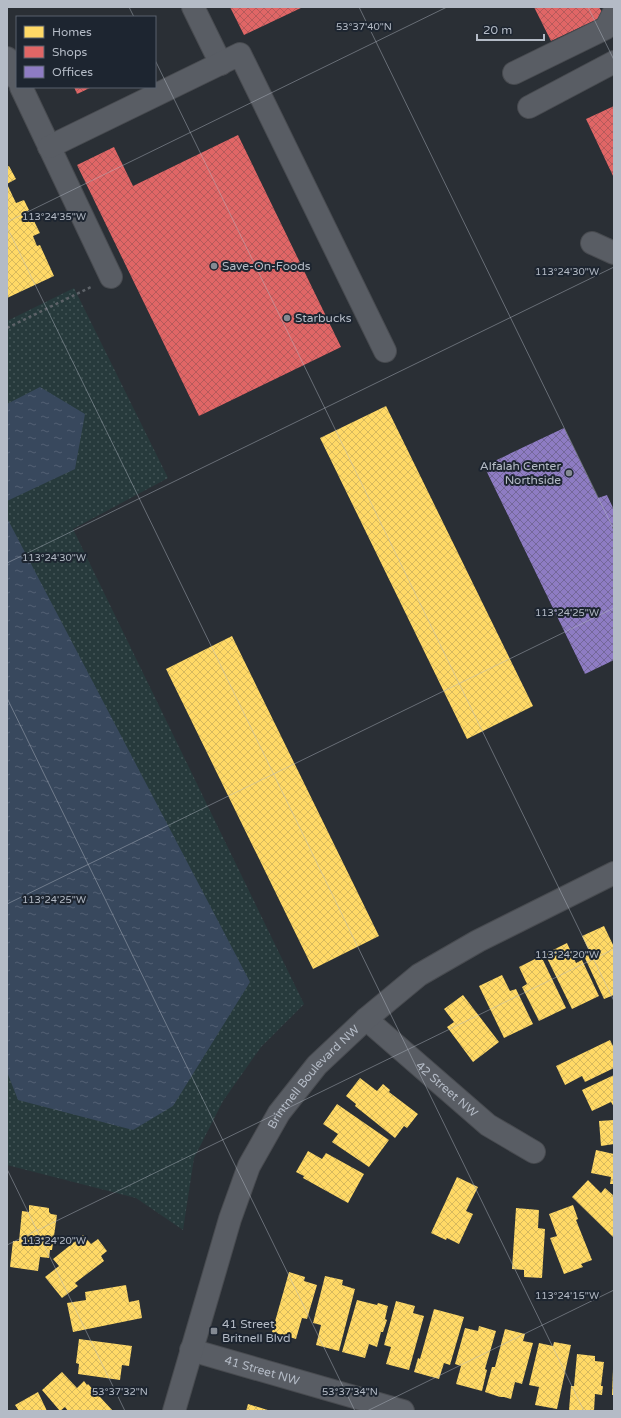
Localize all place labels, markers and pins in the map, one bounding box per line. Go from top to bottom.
place label: Save-On-Foods [222,259,311,273]
marker: Save-On-Foods [209,261,219,271]
place label: Starbucks [295,311,352,325]
marker: Starbucks [282,313,292,323]
place label: Alfalah Center Northside [480,459,561,487]
marker: Alfalah Center Northside [564,468,574,478]
place label: 41 Street Britnell Blvd [222,1317,291,1345]
marker: 41 Street Britnell Blvd [209,1326,219,1336]

